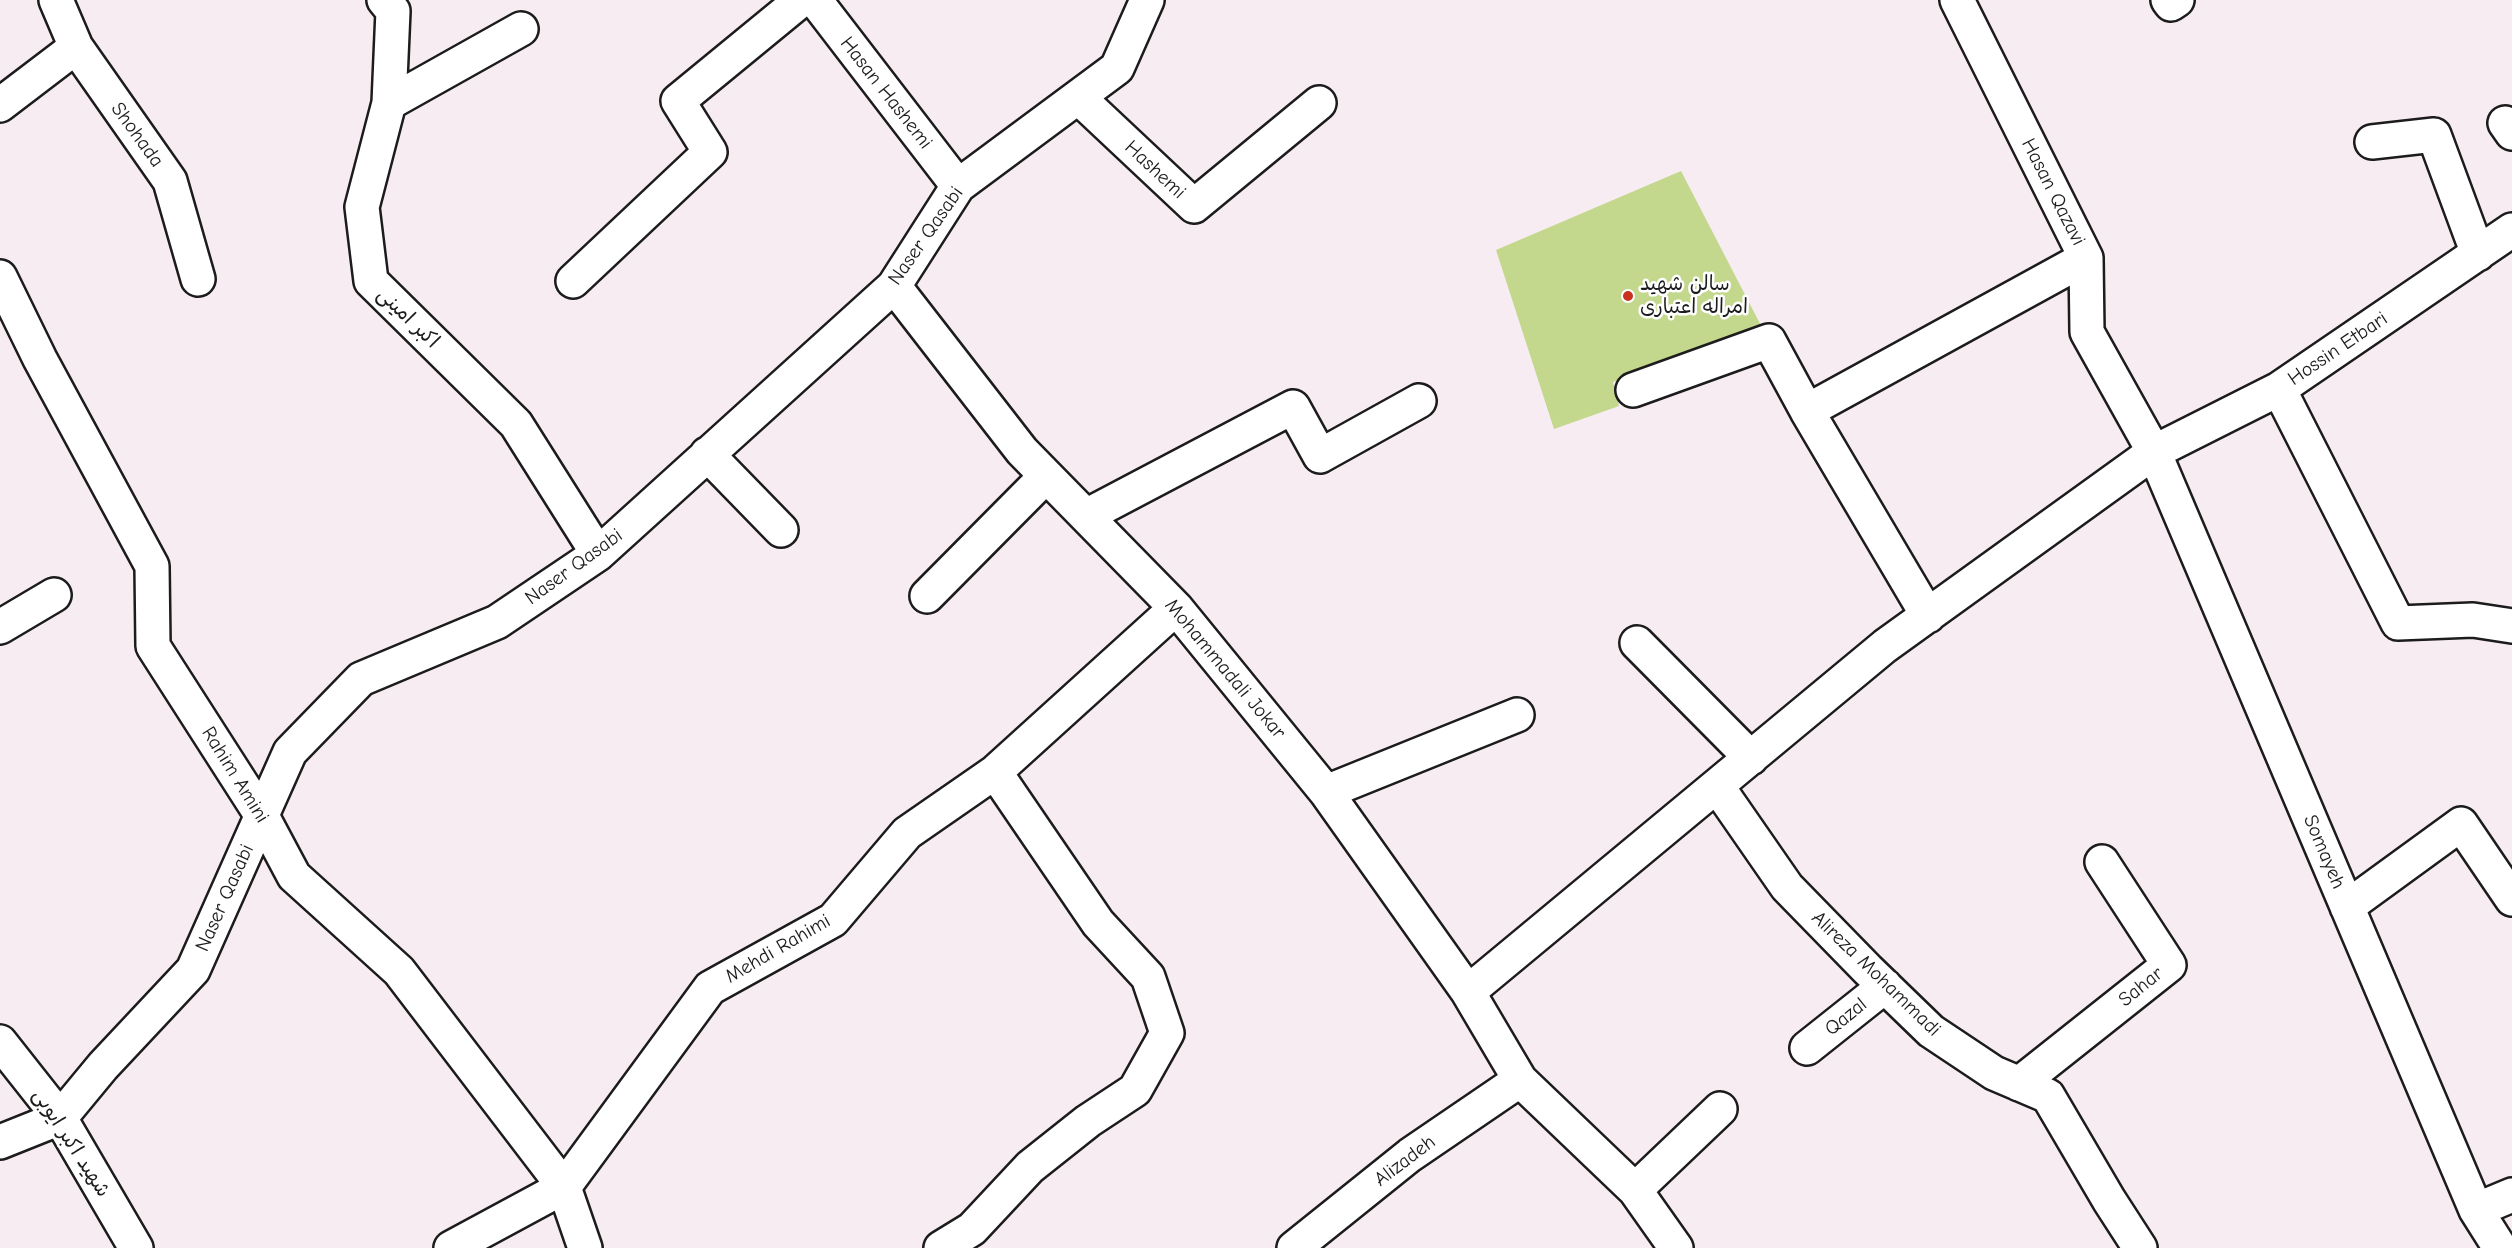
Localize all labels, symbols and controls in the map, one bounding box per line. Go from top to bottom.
street label: Hasan Hashemi [835,32,937,154]
street label: Shohada [105,98,169,172]
street label: Hasan Qazavi [2016,134,2090,250]
street label: Hashemi [1119,136,1191,204]
street label: Naser Qasabi [883,182,969,290]
place label: سالن شهید امراله اعتباری [1640,272,1748,319]
street label: اکبر امینی [372,283,444,353]
marker: سالن شهید امراله اعتباری [1621,289,1635,303]
street label: Hossin Etbari [2284,307,2392,391]
street label: Naser Qasabi [521,524,627,610]
street label: Mohammadali Jokar [1159,594,1291,744]
street label: Rahim Amini [196,723,274,827]
street label: Somayeh [2298,811,2350,893]
street label: Naser Qasabi [191,841,259,955]
street label: Alireza Mohammadi [1806,906,1946,1042]
street label: Mehdi Rahimi [721,909,835,989]
street label: Sahar [2114,962,2168,1012]
street label: Qazal [1820,993,1872,1041]
street label: شهید اکبر ایوبی [27,1084,115,1202]
street label: Alizadeh [1370,1130,1440,1192]

